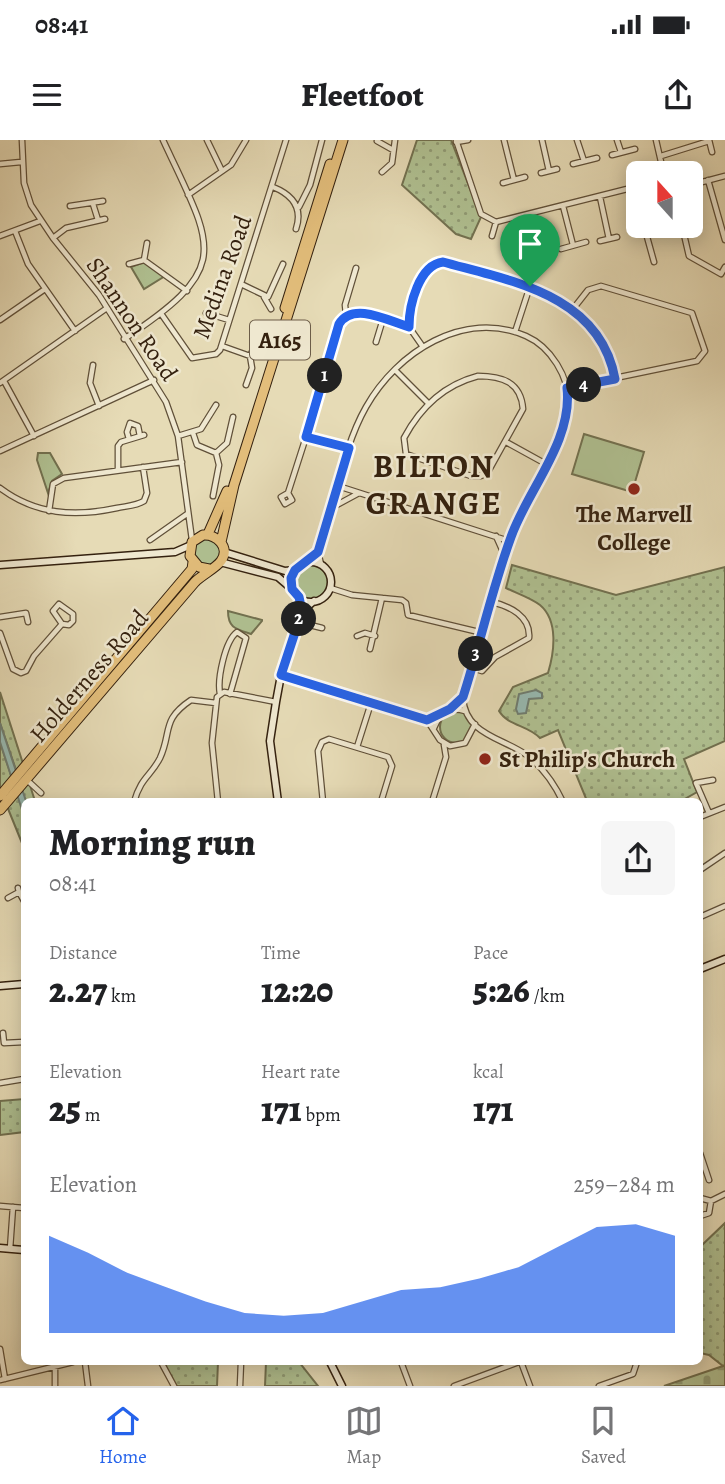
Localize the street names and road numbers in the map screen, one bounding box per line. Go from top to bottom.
street label: Medina Road [185,211,259,343]
street label: Shannon Road [79,251,185,387]
road number: A165 [250,321,310,360]
street label: Holderness Road [22,603,156,749]

